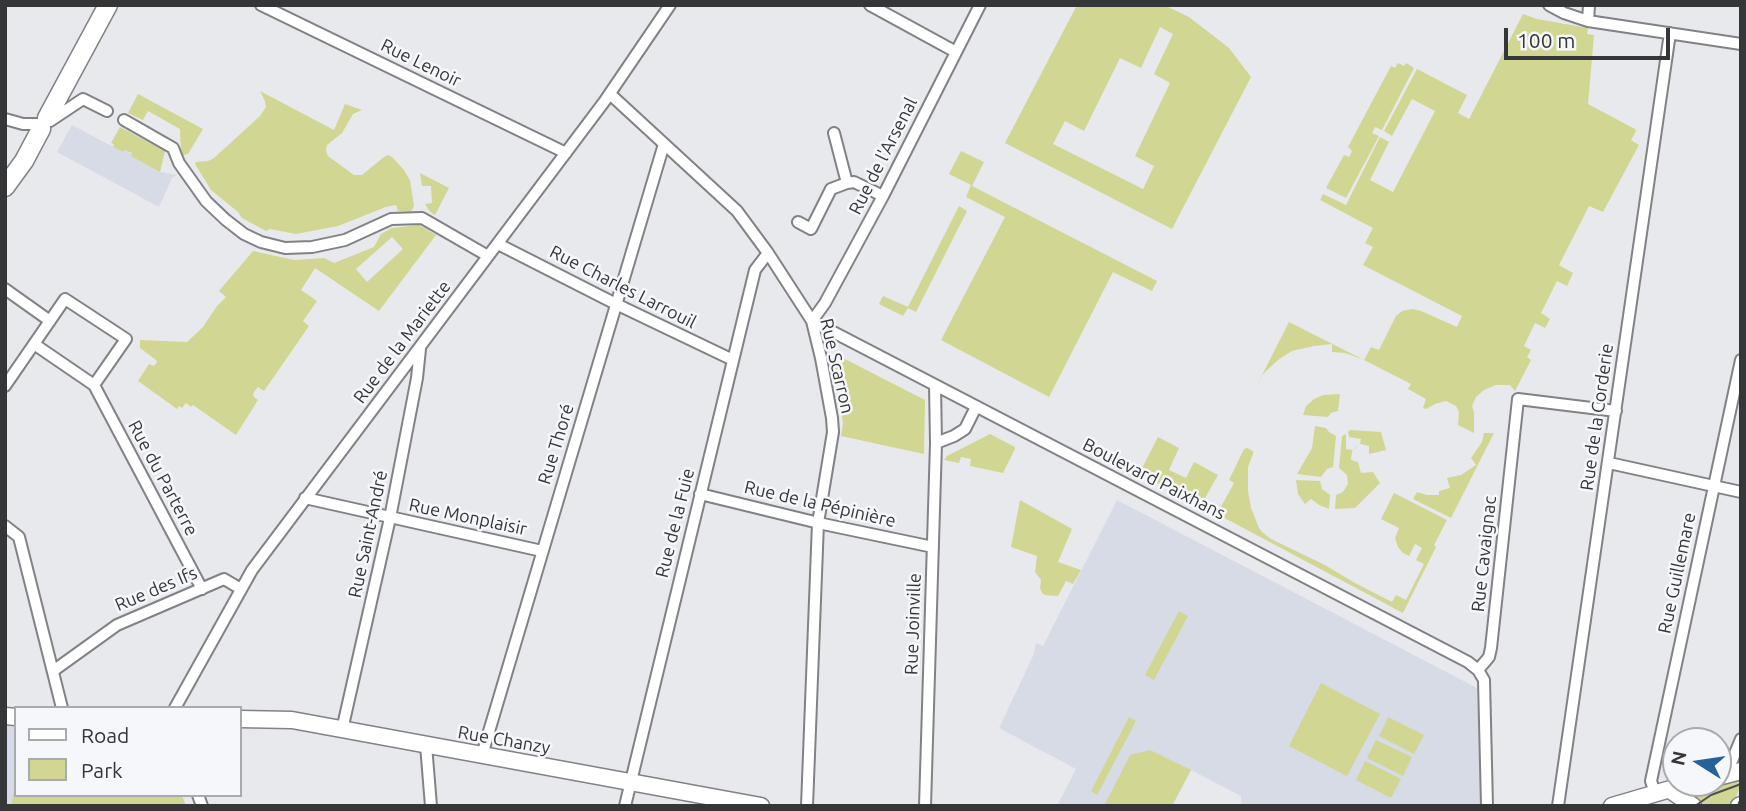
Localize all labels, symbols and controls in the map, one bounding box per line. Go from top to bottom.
scale bar [1508,14,1674,58]
text: 100 m [1517,28,1575,52]
street label: Rue Lenoir [377,34,465,92]
street label: Rue de l'Arsenal [844,94,922,218]
street label: Rue Charles Larrouil [546,241,700,333]
street label: Rue de la Mariette [349,276,455,408]
street label: Rue Scarron [816,316,858,416]
street label: Rue de la Corderie [1576,342,1618,492]
street label: Rue Thoré [534,401,578,487]
street label: Rue du Parterre [123,417,203,539]
street label: Boulevard Paixhans [1079,434,1229,524]
street label: Rue de la Fuie [651,466,699,580]
street label: Rue Saint-André [344,468,392,600]
street label: Rue de la Pépinière [742,476,898,532]
street label: Rue Monplaisir [407,494,529,540]
street label: Rue Cavaignac [1467,495,1501,613]
street label: Rue Guillemare [1654,511,1700,635]
street label: Rue des Ifs [112,562,200,616]
street label: Rue Joinville [900,573,926,675]
legend [14,706,242,797]
street label: Rue Chanzy [456,721,552,759]
text: Road [81,723,129,747]
north arrow [1662,727,1732,797]
text: N [1666,749,1691,767]
text: Park [81,758,123,782]

